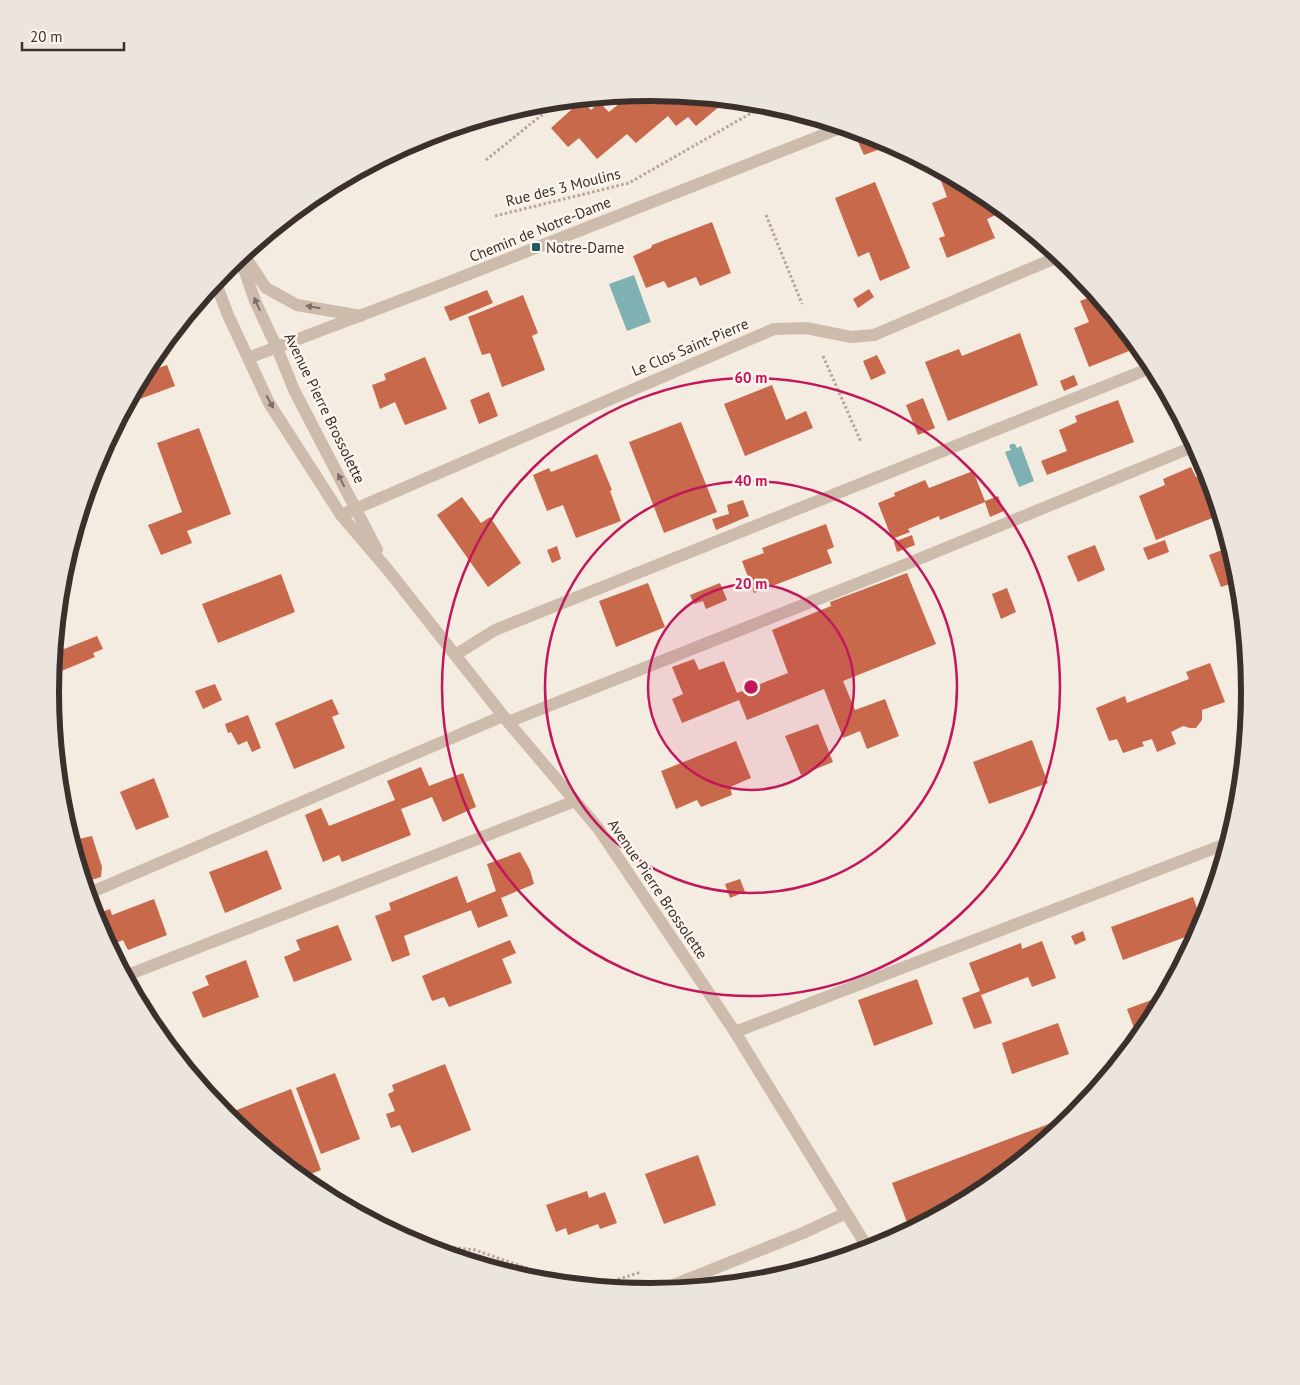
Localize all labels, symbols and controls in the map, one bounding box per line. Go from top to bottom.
scale bar [22,20,125,52]
text: 20 m [30,27,63,46]
street label: Rue des 3 Moulins [504,164,622,210]
street label: Chemin de Notre-Dame [467,192,613,266]
place label: Notre-Dame [546,238,624,256]
marker: Notre-Dame [530,241,542,253]
one-way arrow [252,297,260,311]
one-way arrow [305,303,321,311]
street label: Le Clos Saint-Pierre [629,314,751,380]
street label: Avenue Pierre Brossolette [280,330,370,486]
text: 60 m [735,368,767,387]
one-way arrow [265,396,274,409]
text: 40 m [735,471,767,490]
one-way arrow [337,473,345,488]
text: 20 m [735,574,767,593]
centre of rings [742,678,760,696]
street label: Avenue Pierre Brossolette [604,815,712,963]

